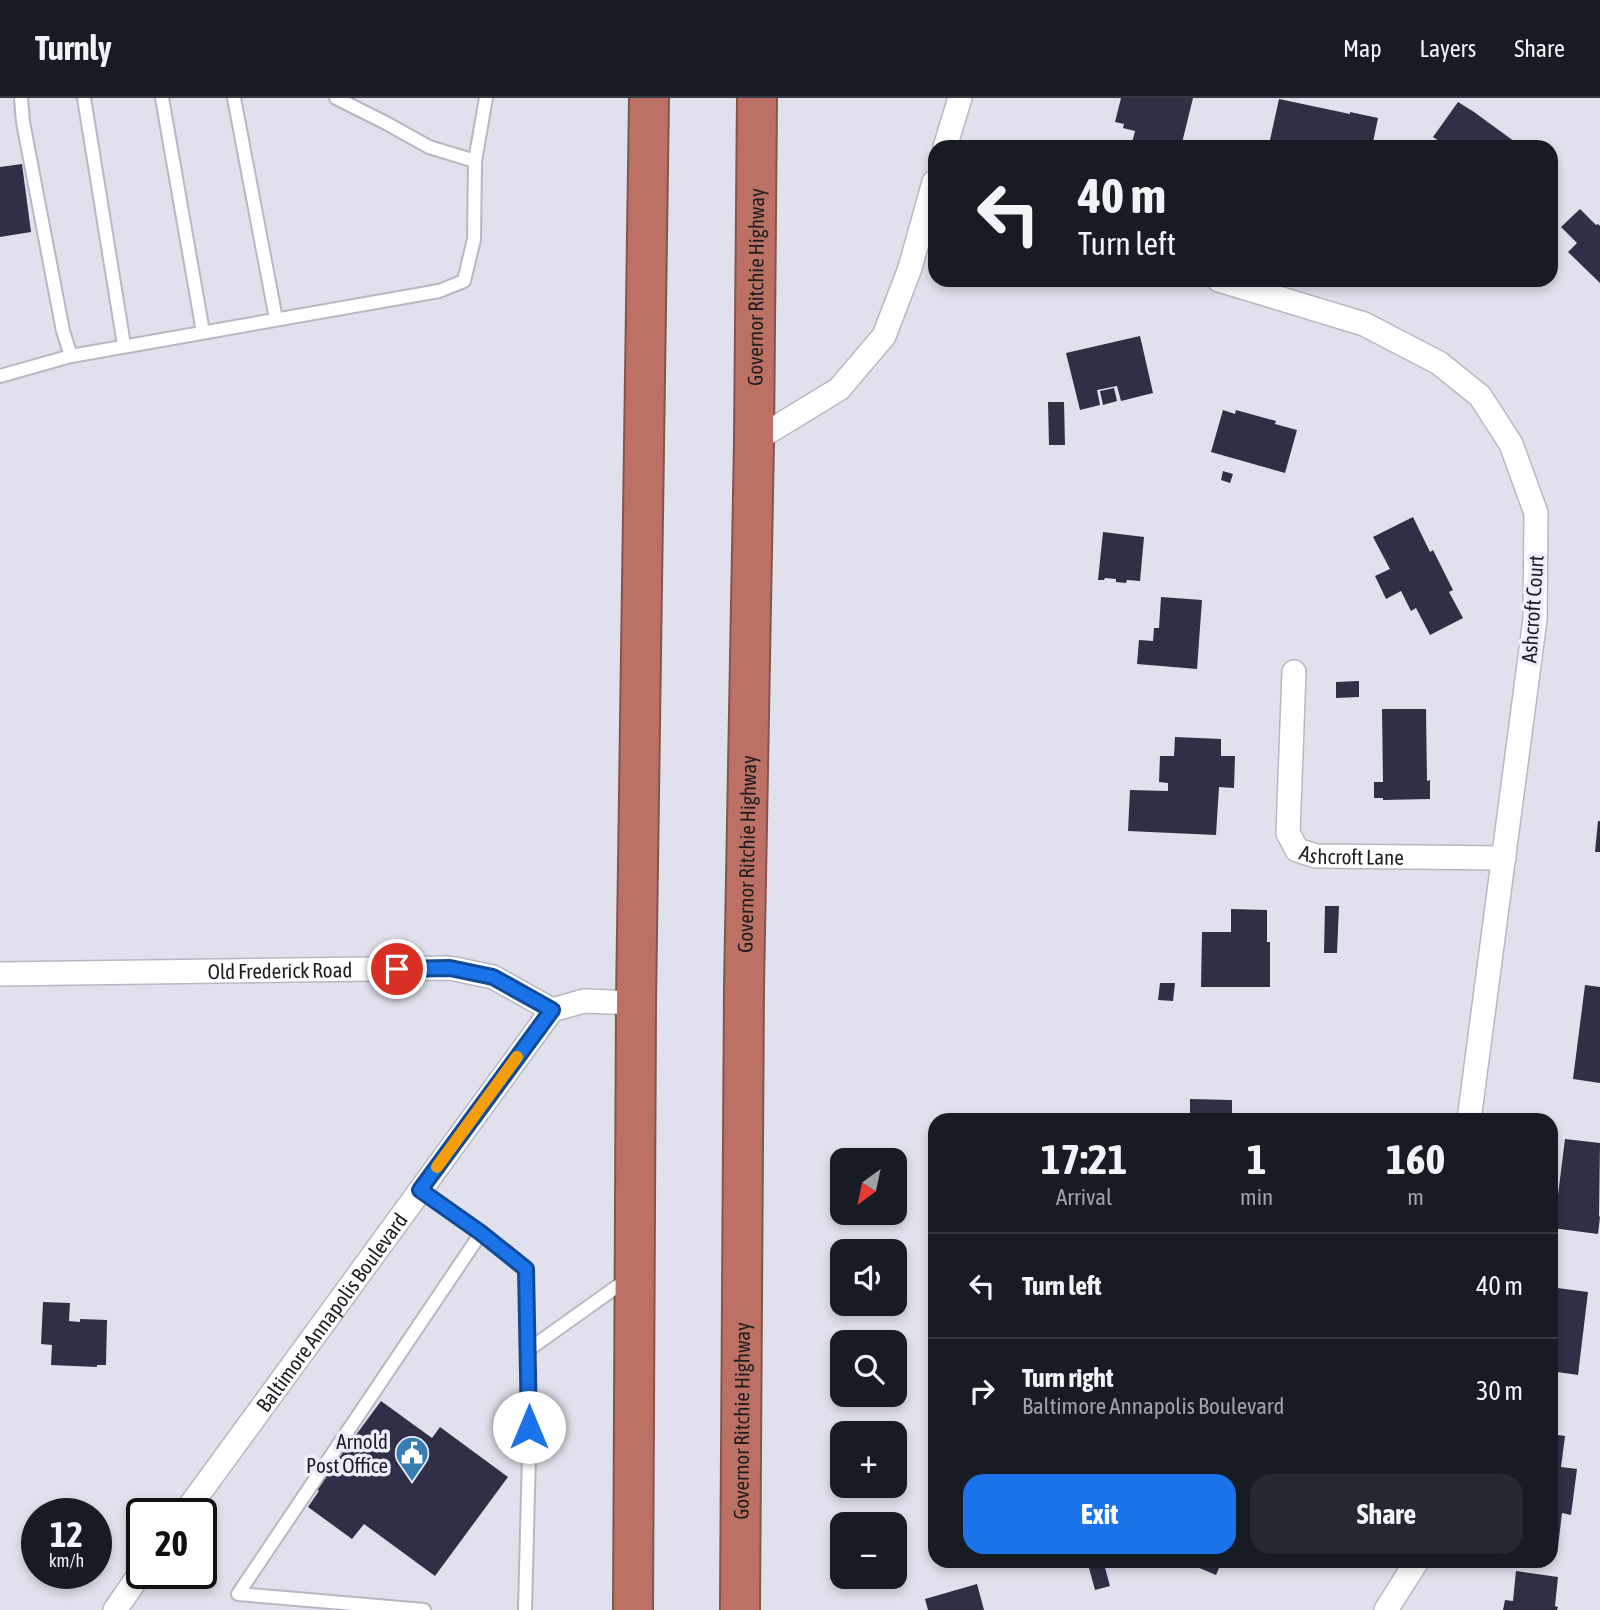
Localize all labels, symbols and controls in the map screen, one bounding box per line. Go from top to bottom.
text: Turnly [35,29,112,67]
text: Map [1343,35,1382,62]
text: Layers [1420,35,1476,62]
text: Share [1514,35,1565,62]
text: 40 m [1078,167,1166,223]
icon: left [963,168,1054,259]
street label: Governor Ritchie Highway [742,188,768,386]
text: Turn left [1078,225,1176,262]
street label: Ashcroft Court [1516,554,1548,664]
street label: Governor Ritchie Highway [733,755,760,953]
street label: Ashcroft Lane [1297,840,1404,869]
pin [367,939,427,999]
icon: arrive [378,950,416,988]
street label: Old Frederick Road [207,957,353,983]
text: 17:21 [1041,1135,1127,1183]
text: 1 [1247,1135,1266,1183]
text: 160 [1386,1135,1445,1183]
north arrow [830,1148,906,1225]
map controls [830,1148,907,1589]
text: Arrival [1056,1184,1112,1210]
text: min [1240,1184,1273,1210]
text: m [1407,1184,1424,1210]
street label: Baltimore Annapolis Boulevard [251,1208,412,1416]
button: sound [830,1239,907,1316]
icon: left [963,1267,1001,1305]
text: Turn left [1022,1271,1102,1301]
text: 40 m [1476,1271,1523,1301]
street label: Governor Ritchie Highway [729,1322,754,1520]
button: search [830,1330,907,1407]
text: Turn right [1022,1363,1113,1393]
icon: right [963,1372,1001,1410]
text: 30 m [1476,1376,1523,1406]
position arrow [492,1390,566,1464]
text: Baltimore Annapolis Boulevard [1022,1393,1285,1419]
button: + [830,1421,907,1498]
place label: Arnold Post Office [306,1429,388,1477]
public building icon: Arnold Post Office [393,1434,431,1483]
button: Exit [963,1474,1236,1554]
button: Share [1250,1474,1523,1554]
speed limit sign: 20 [126,1498,217,1589]
button: − [830,1512,907,1589]
text: 12 [50,1514,83,1554]
text: km/h [49,1550,84,1571]

